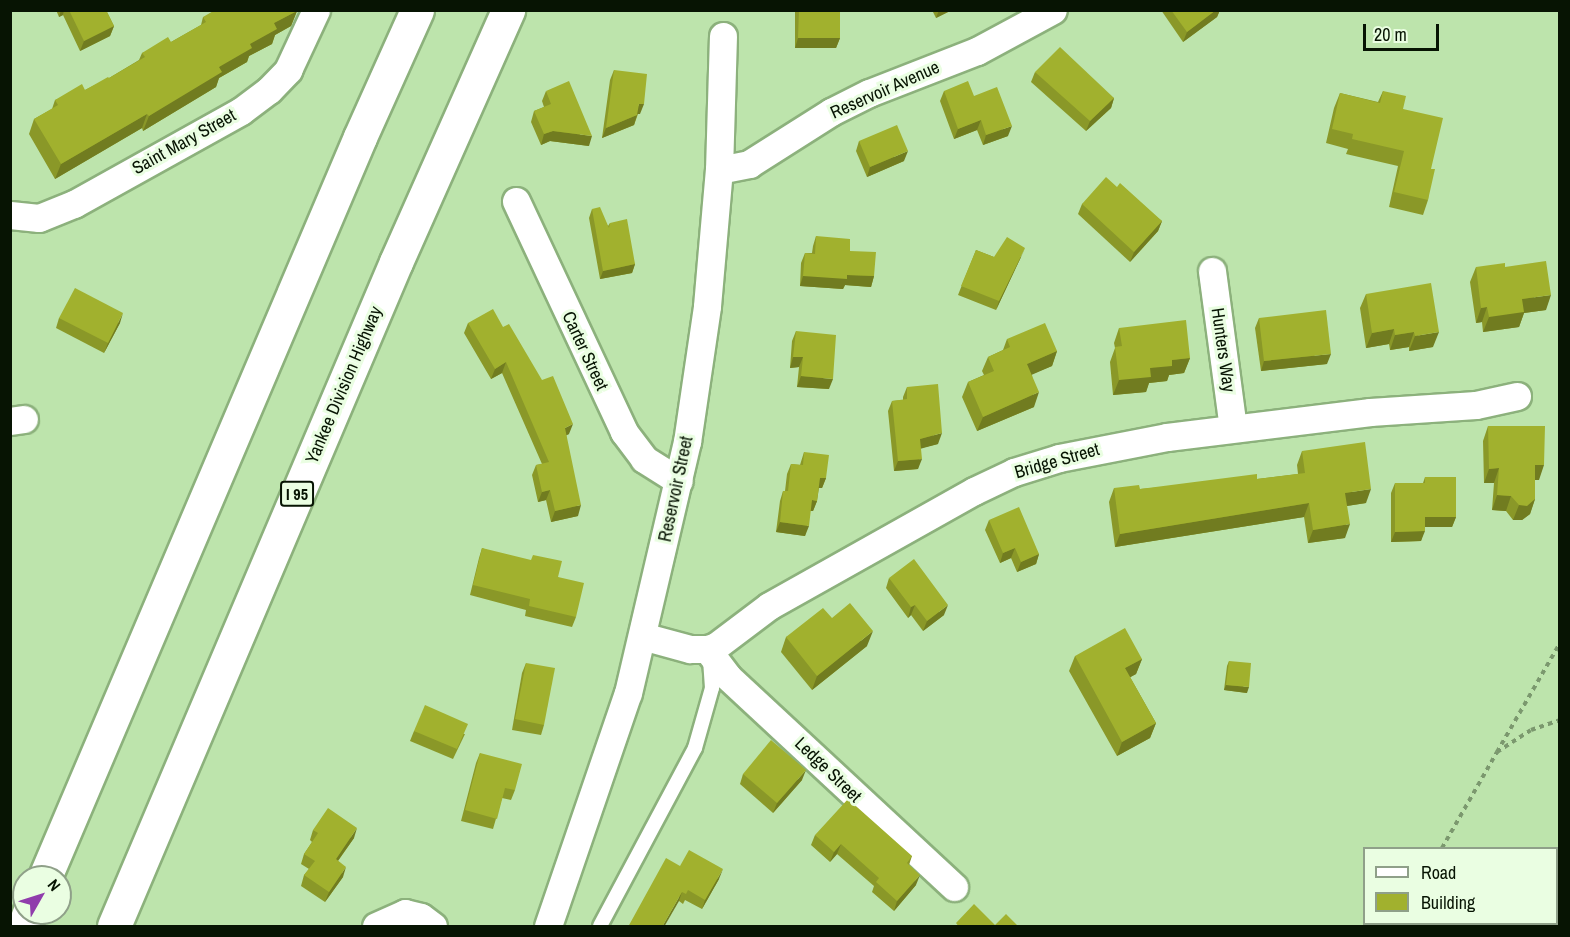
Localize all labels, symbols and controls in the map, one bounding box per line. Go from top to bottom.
scale bar [1366,12,1442,50]
text: 20 m [1374,22,1407,47]
street label: Reservoir Avenue [827,56,943,124]
street label: Saint Mary Street [129,105,239,179]
street label: Yankee Division Highway [301,303,387,467]
street label: Hunters Way [1206,307,1240,393]
street label: Carter Street [557,308,613,394]
street label: Reservoir Street [654,434,698,544]
street label: Bridge Street [1012,439,1102,483]
road number: I 95 [279,481,315,507]
street label: Ledge Street [790,733,866,807]
legend [1363,847,1558,925]
text: Road [1421,860,1456,885]
north arrow [12,865,72,925]
text: N [43,874,66,896]
text: Building [1421,890,1475,915]

